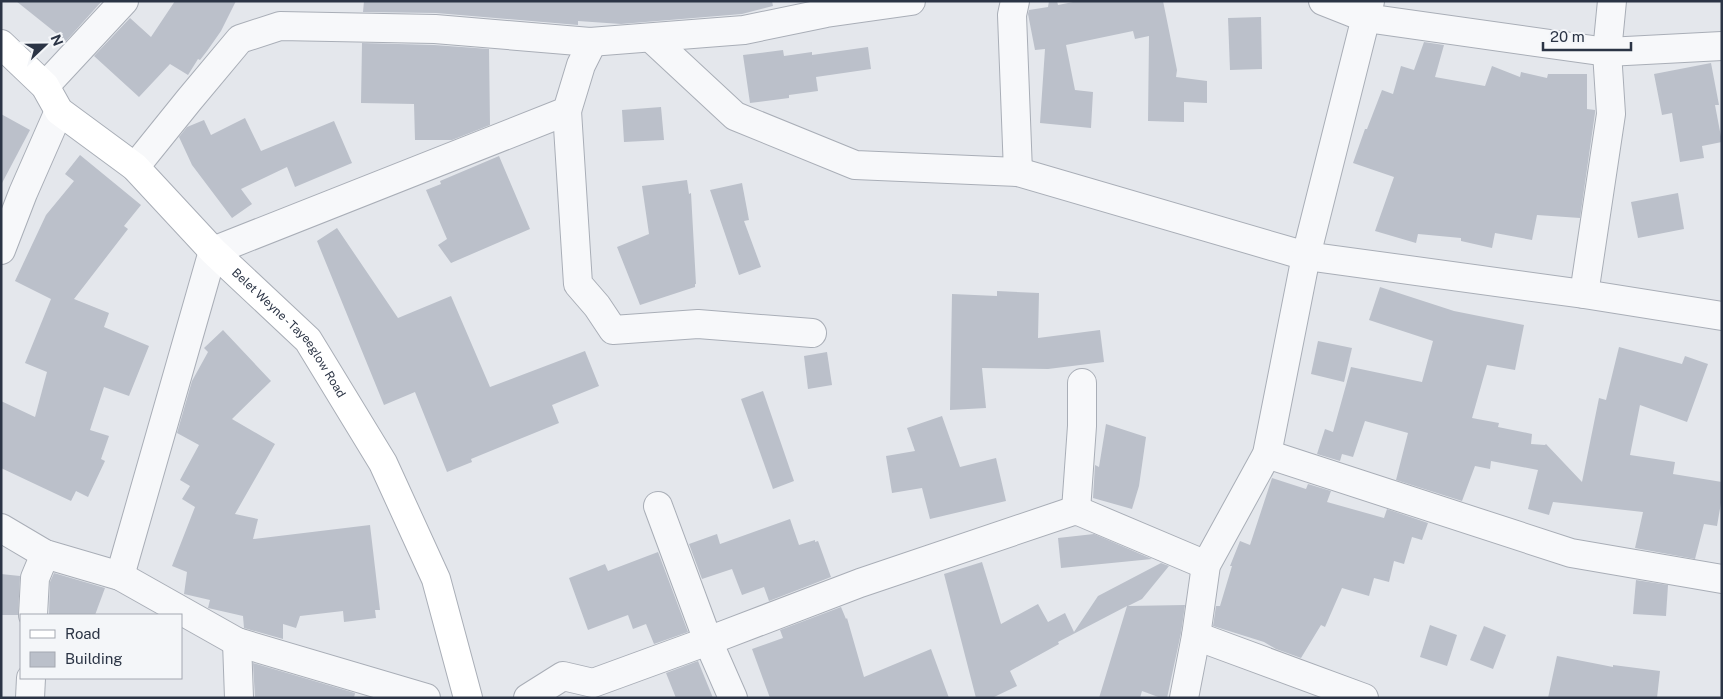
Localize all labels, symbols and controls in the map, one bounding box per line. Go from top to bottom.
north arrow [20,20,70,70]
scale bar [1543,20,1630,52]
text: 20 m [1550,28,1585,45]
text: N [48,32,67,48]
street label: Belet Weyne - Tayeeglow Road [229,265,348,400]
legend [20,614,182,679]
text: Road [65,625,101,642]
text: Building [65,650,123,667]

